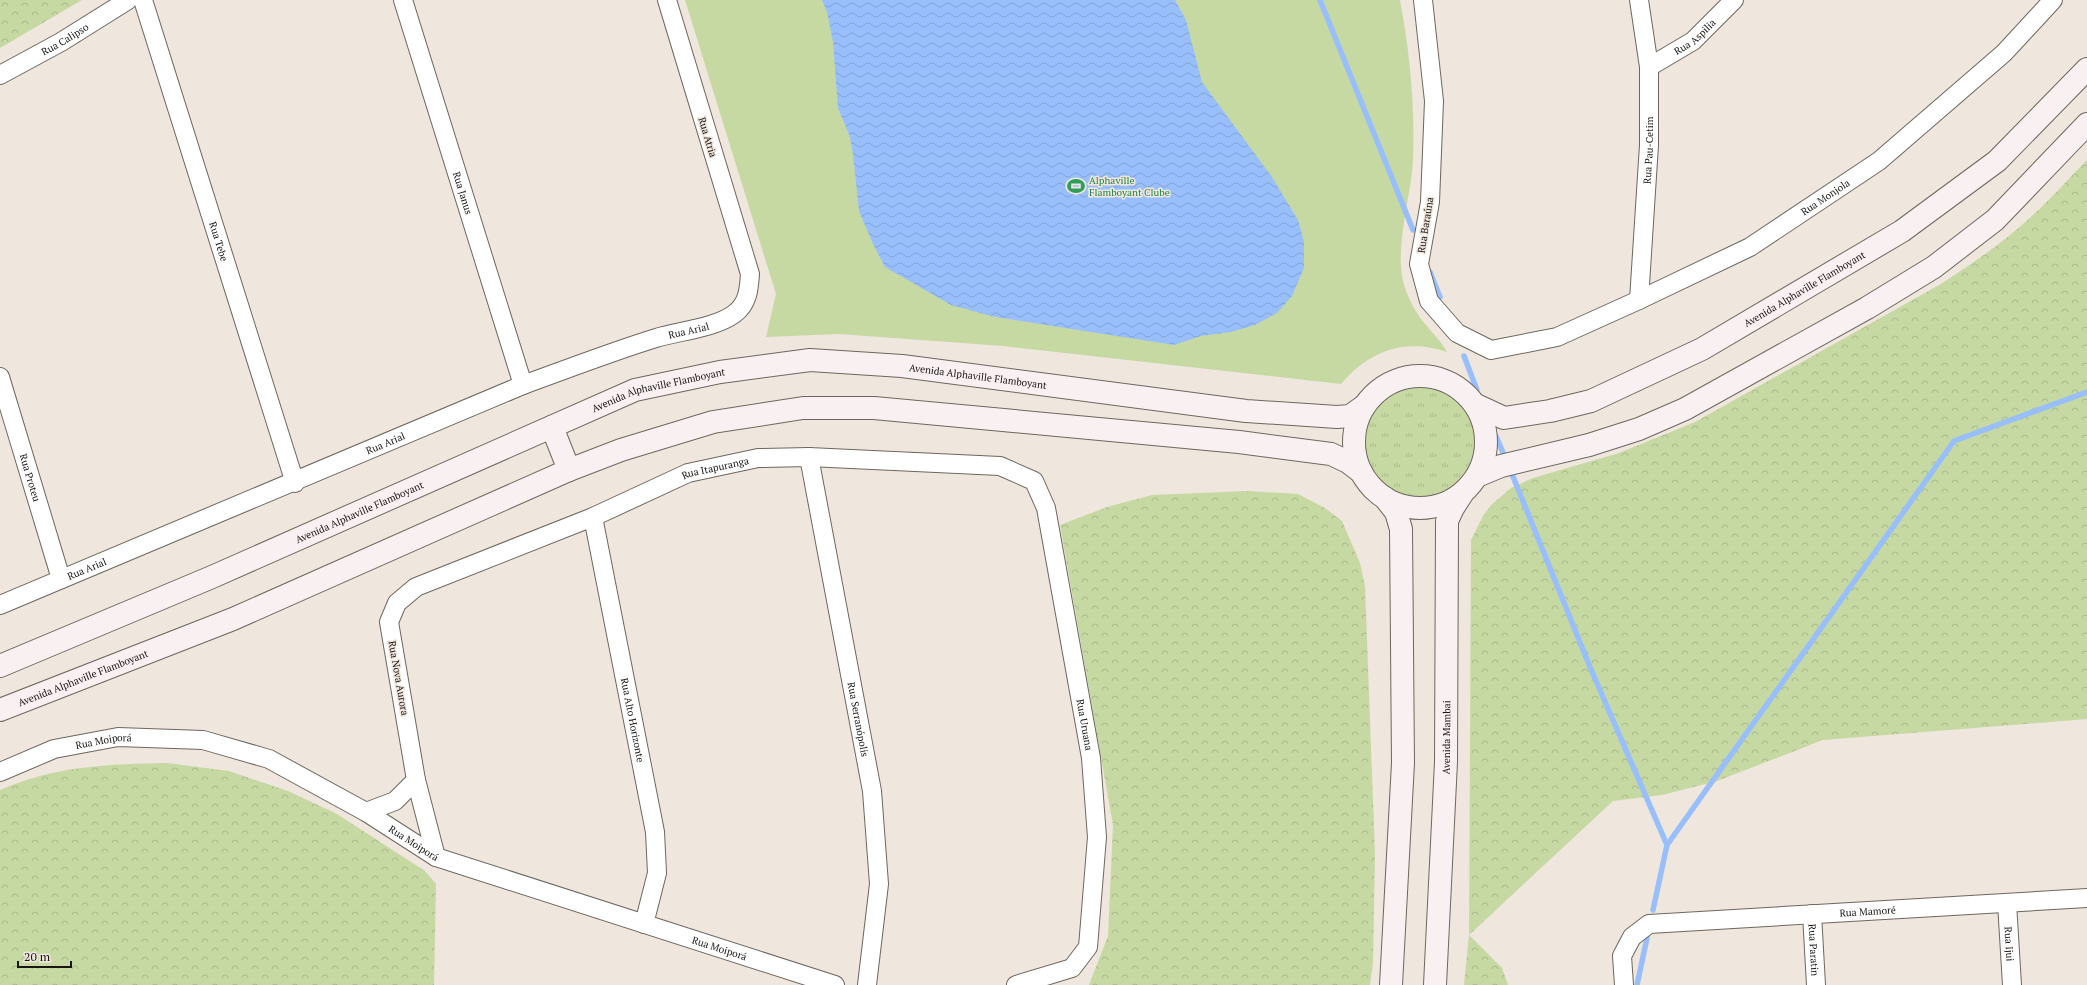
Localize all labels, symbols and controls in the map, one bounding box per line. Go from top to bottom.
street label: Rua Aspilia [1672,16,1719,58]
street label: Rua Calipso [39,20,91,58]
street label: Rua Atria [695,115,720,159]
street label: Rua Pau-Cetim [1641,116,1656,184]
street label: Rua Janus [450,170,475,216]
place label: Alphaville Flamboyant Clube [1089,174,1170,199]
sports icon: Alphaville Flamboyant Clube [1066,176,1086,196]
street label: Rua Monjola [1798,176,1852,218]
street label: Rua Baraúna [1415,196,1436,254]
street label: Rua Tebe [206,220,231,263]
street label: Avenida Alphaville Flamboyant [1742,248,1868,330]
street label: Rua Arial [667,320,711,342]
street label: Avenida Alphaville Flamboyant [908,361,1048,392]
street label: Avenida Alphaville Flamboyant [590,365,726,415]
street label: Rua Arial [364,429,407,457]
street label: Rua Proteu [17,452,43,503]
street label: Rua Itapuranga [679,454,750,482]
street label: Avenida Alphaville Flamboyant [293,478,426,546]
street label: Rua Arial [65,555,108,583]
street label: Rua Nova Aurora [386,640,411,716]
street label: Avenida Alphaville Flamboyant [16,647,150,709]
street label: Rua Alto Horizonte [618,677,647,763]
street label: Rua Serranópolis [845,681,871,758]
street label: Rua Uruana [1074,698,1096,752]
street label: Avenida Mambai [1439,700,1453,775]
street label: Rua Moiporá [74,731,132,752]
street label: Rua Moiporá [386,822,441,864]
street label: Rua Mamoré [1839,903,1896,920]
street label: Rua Paratin [1806,924,1821,976]
street label: Rua Ijui [2001,926,2017,962]
street label: Rua Moiporá [690,934,748,963]
scale bar [18,943,71,969]
text: 20 m [24,949,51,964]

